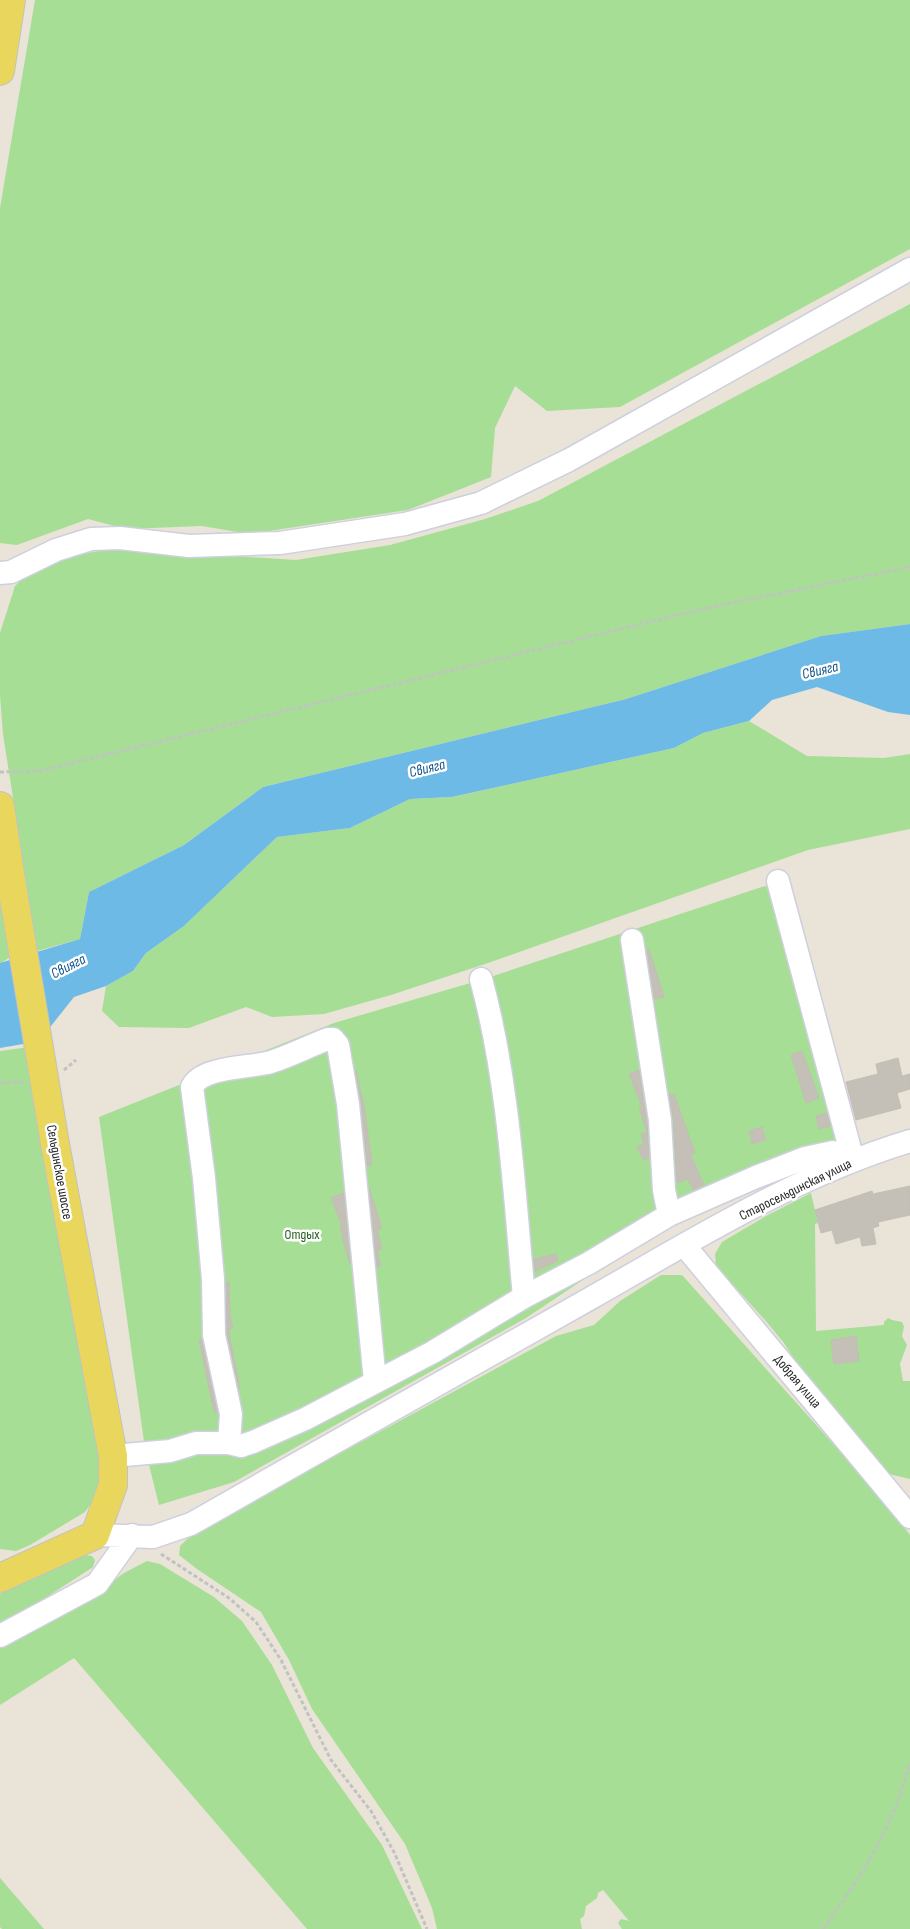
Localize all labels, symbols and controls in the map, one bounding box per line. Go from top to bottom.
water label: Свияга [800,657,840,684]
water label: Свияга [407,755,447,782]
water label: Свияга [48,950,89,983]
street label: Сельдинское шоссе [43,1123,76,1221]
street label: Старосельдинская улица [736,1155,854,1224]
park label: Отдых [285,1226,320,1243]
street label: Добрая улица [770,1351,825,1412]

